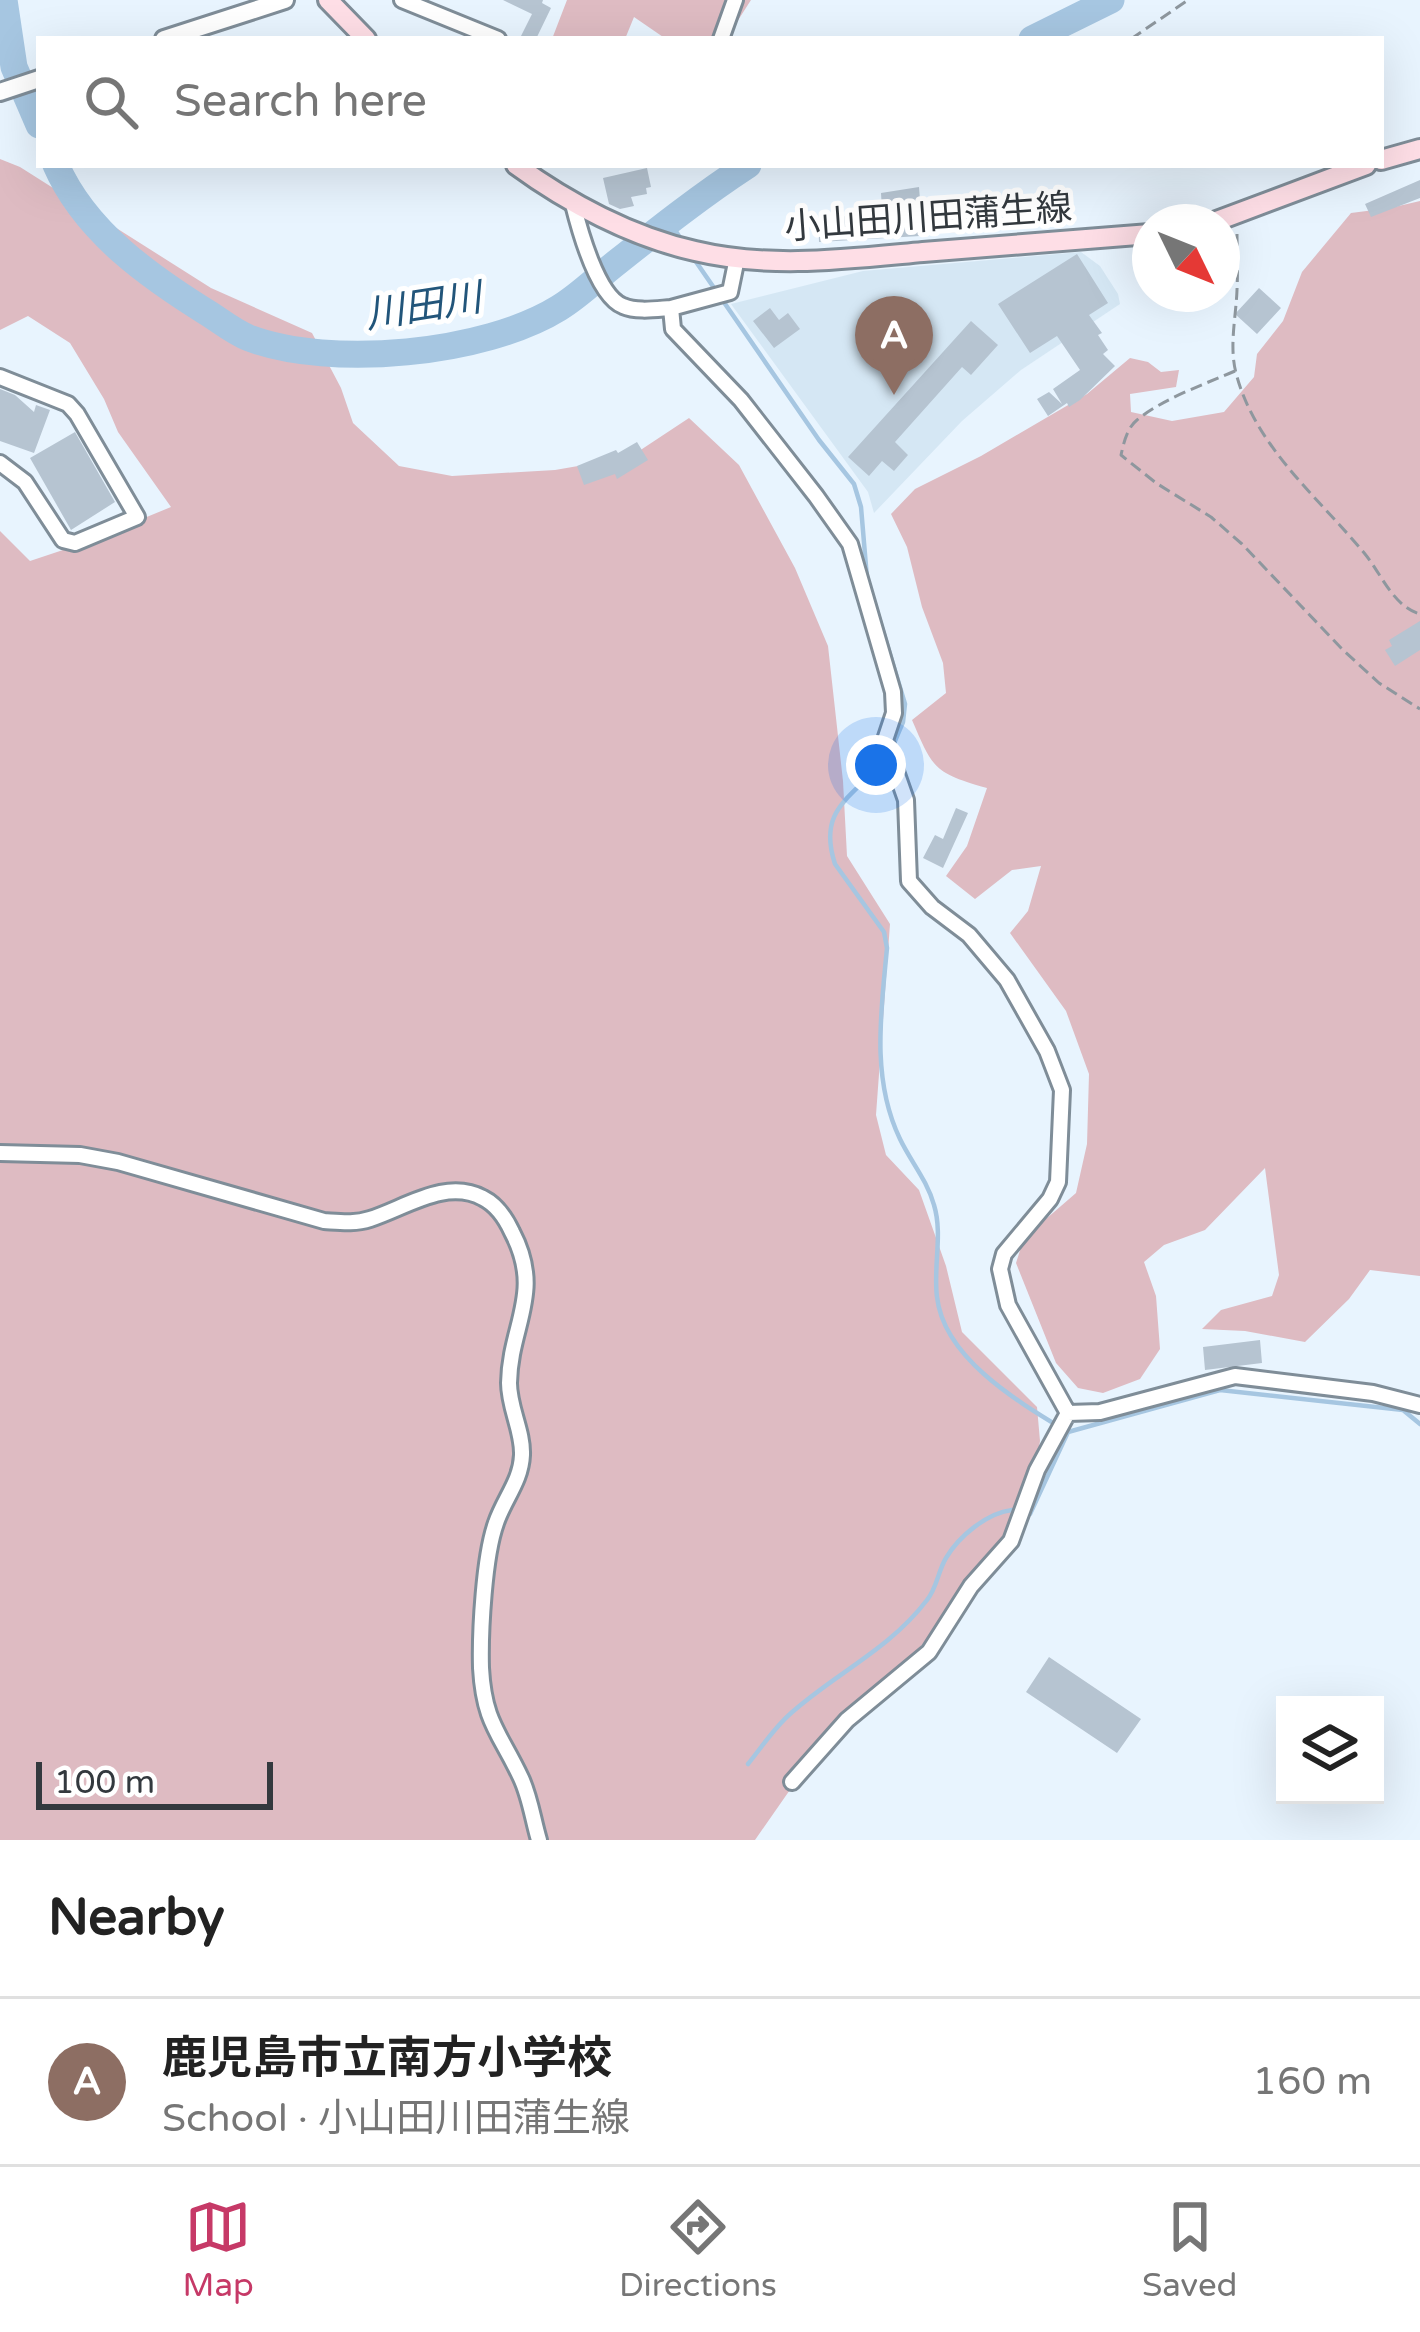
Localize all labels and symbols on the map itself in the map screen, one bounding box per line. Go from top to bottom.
street label: 小山田川田蒲生線 [783,186,1073,249]
north arrow [1132,204,1240,312]
water label: 川田川 [362,273,489,339]
pin: A [855,296,933,395]
your location [846,735,906,795]
scale bar [36,1756,273,1809]

